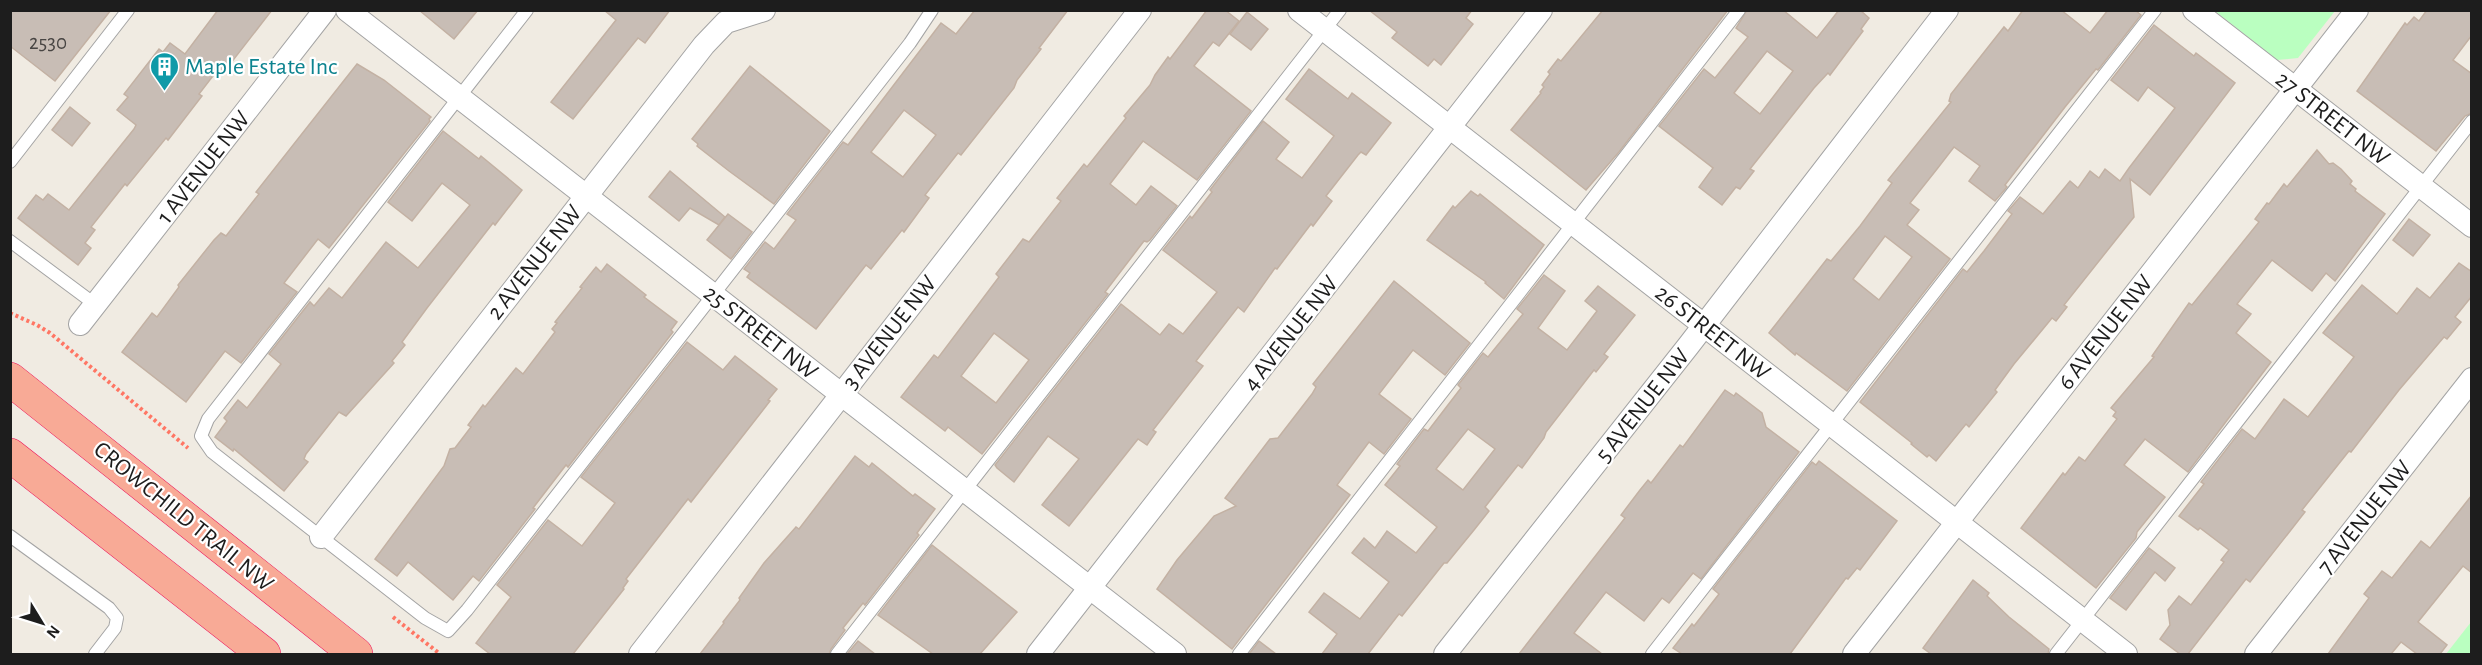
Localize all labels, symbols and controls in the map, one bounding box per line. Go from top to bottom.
house number: 2530 [29,32,67,53]
building icon: Maple Estate Inc [148,50,180,92]
place label: Maple Estate Inc [185,55,337,79]
street label: 27 STREET NW [2271,67,2394,171]
street label: 1 AVENUE NW [153,107,255,228]
street label: 2 AVENUE NW [483,201,587,324]
street label: 6 AVENUE NW [2054,270,2158,394]
street label: 3 AVENUE NW [838,271,942,394]
street label: 4 AVENUE NW [1239,271,1343,395]
street label: 25 STREET NW [699,281,822,385]
street label: 26 STREET NW [1650,281,1775,385]
street label: 5 AVENUE NW [1591,344,1695,467]
street label: CROWCHILD TRAIL NW [89,437,278,597]
street label: 7 AVENUE NW [2313,456,2417,579]
north arrow [12,593,72,653]
text: N [43,622,63,641]

